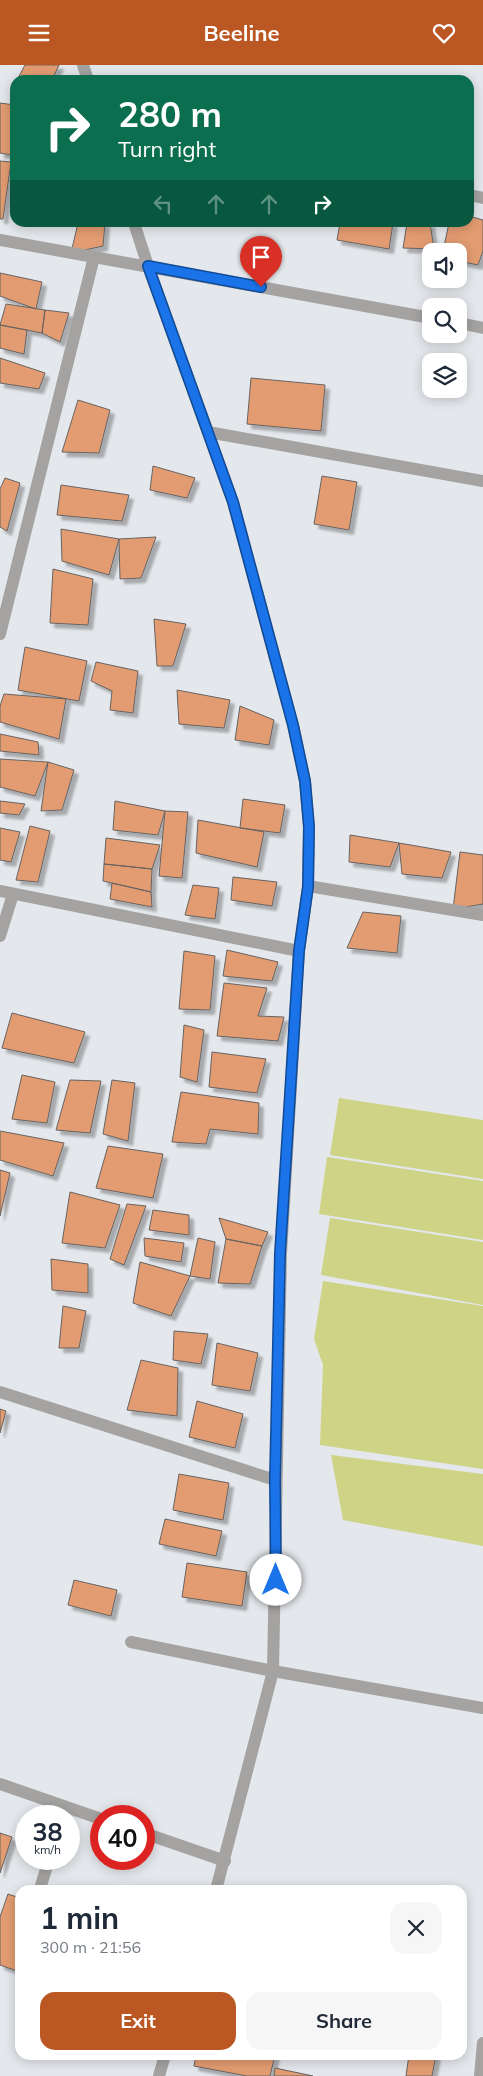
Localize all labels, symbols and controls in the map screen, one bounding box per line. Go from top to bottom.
icon: menu [25,19,53,47]
text: Beeline [203,19,280,47]
icon: heart [430,19,458,47]
text: 280 m [118,92,222,136]
icon: right [35,95,100,160]
text: Turn right [118,135,216,163]
icon: left [149,190,177,218]
icon: ahead [202,190,230,218]
icon: ahead [255,190,283,218]
icon: right [308,190,336,218]
pin [240,236,282,287]
icon: arrive [247,243,275,271]
map controls [422,243,467,398]
button: sound [422,243,467,288]
button: search [422,298,467,343]
button: layers [422,353,467,398]
position arrow [249,1553,301,1605]
speed limit sign: 40 [90,1805,155,1870]
text: 38 [32,1816,63,1847]
text: km/h [34,1842,61,1857]
text: 1 min [40,1899,119,1937]
button: close [390,1902,442,1954]
text: 300 m · 21:56 [40,1937,141,1957]
button: Exit [40,1992,236,2050]
button: Share [246,1992,442,2050]

